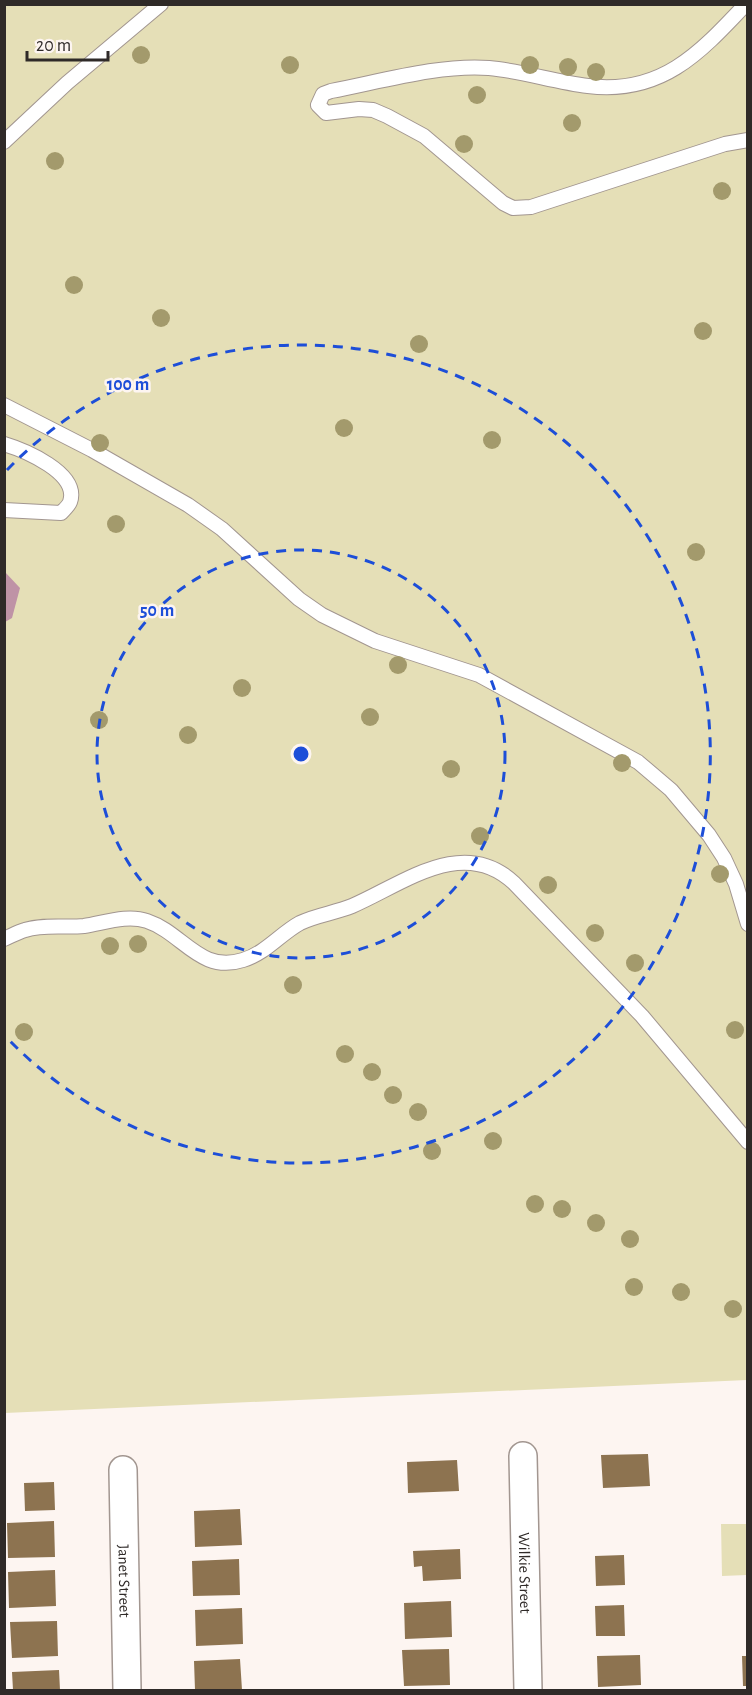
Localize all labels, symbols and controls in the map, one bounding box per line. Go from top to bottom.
scale bar [27,24,108,62]
text: 20 m [36,37,71,55]
text: 100 m [107,376,149,394]
text: 50 m [140,602,174,620]
centre of rings [291,744,311,764]
street label: Wilkie Street [516,1532,533,1614]
street label: Janet Street [115,1544,133,1618]

